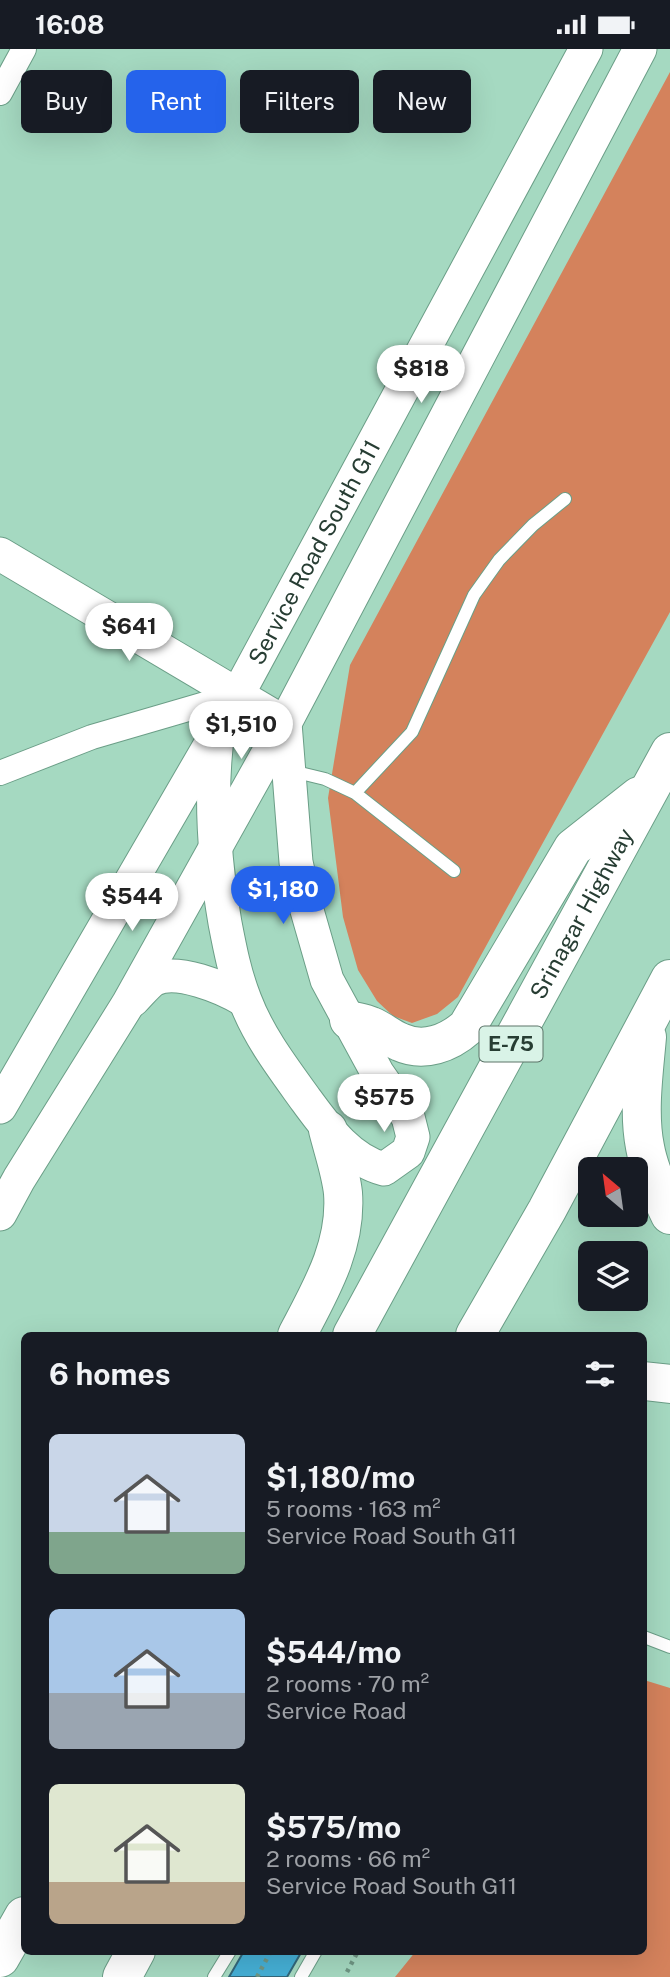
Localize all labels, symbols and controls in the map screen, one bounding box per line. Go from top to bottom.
text: 16:08 [35,9,104,40]
chip: Buy [21,70,112,133]
chip: Rent [126,70,226,133]
chip: Filters [240,70,359,133]
chip: New [373,70,471,133]
pin: $818 [380,345,462,405]
text: $818 [393,354,449,381]
street label: Service Road South G11 [242,435,385,669]
pin: $641 [88,603,170,663]
text: $641 [101,612,157,639]
pin: $1,510 [184,701,298,761]
text: $1,510 [205,710,277,737]
street label: Srinagar Highway [524,823,639,1003]
pin: $1,180 [226,867,340,926]
pin: $544 [91,873,173,933]
text: $1,180 [247,875,319,902]
text: $544 [101,882,163,909]
road number: E-75 [480,1027,542,1061]
pin: $575 [343,1075,425,1134]
text: $575 [353,1083,415,1110]
north arrow [578,1157,648,1227]
map controls [578,1157,648,1311]
button: layers [578,1241,648,1311]
icon: filters [581,1355,619,1393]
text: 6 homes [49,1356,171,1392]
text: $1,180/mo [266,1459,415,1495]
icon: home [105,1462,189,1546]
text: 5 rooms · 163 m² [266,1495,441,1522]
text: Service Road South G11 [266,1522,517,1549]
text: $544/mo [266,1634,402,1670]
icon: home [105,1637,189,1721]
text: 2 rooms · 70 m² [266,1670,429,1697]
text: Service Road [266,1697,406,1724]
text: $575/mo [266,1809,401,1845]
icon: home [105,1812,189,1896]
text: 2 rooms · 66 m² [266,1845,430,1872]
text: Service Road South G11 [266,1872,517,1899]

